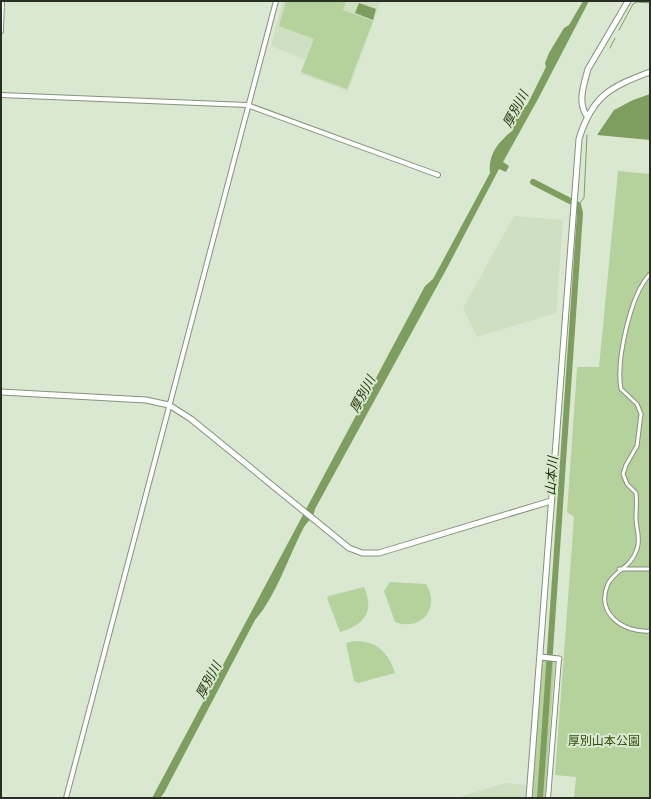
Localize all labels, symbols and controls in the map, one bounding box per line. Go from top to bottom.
water label: 厚別川 [498,86,533,130]
water label: 厚別川 [345,371,380,415]
water label: 山本川 [541,454,561,496]
water label: 厚別川 [191,657,226,701]
park label: 厚別山本公園 [568,732,640,749]

